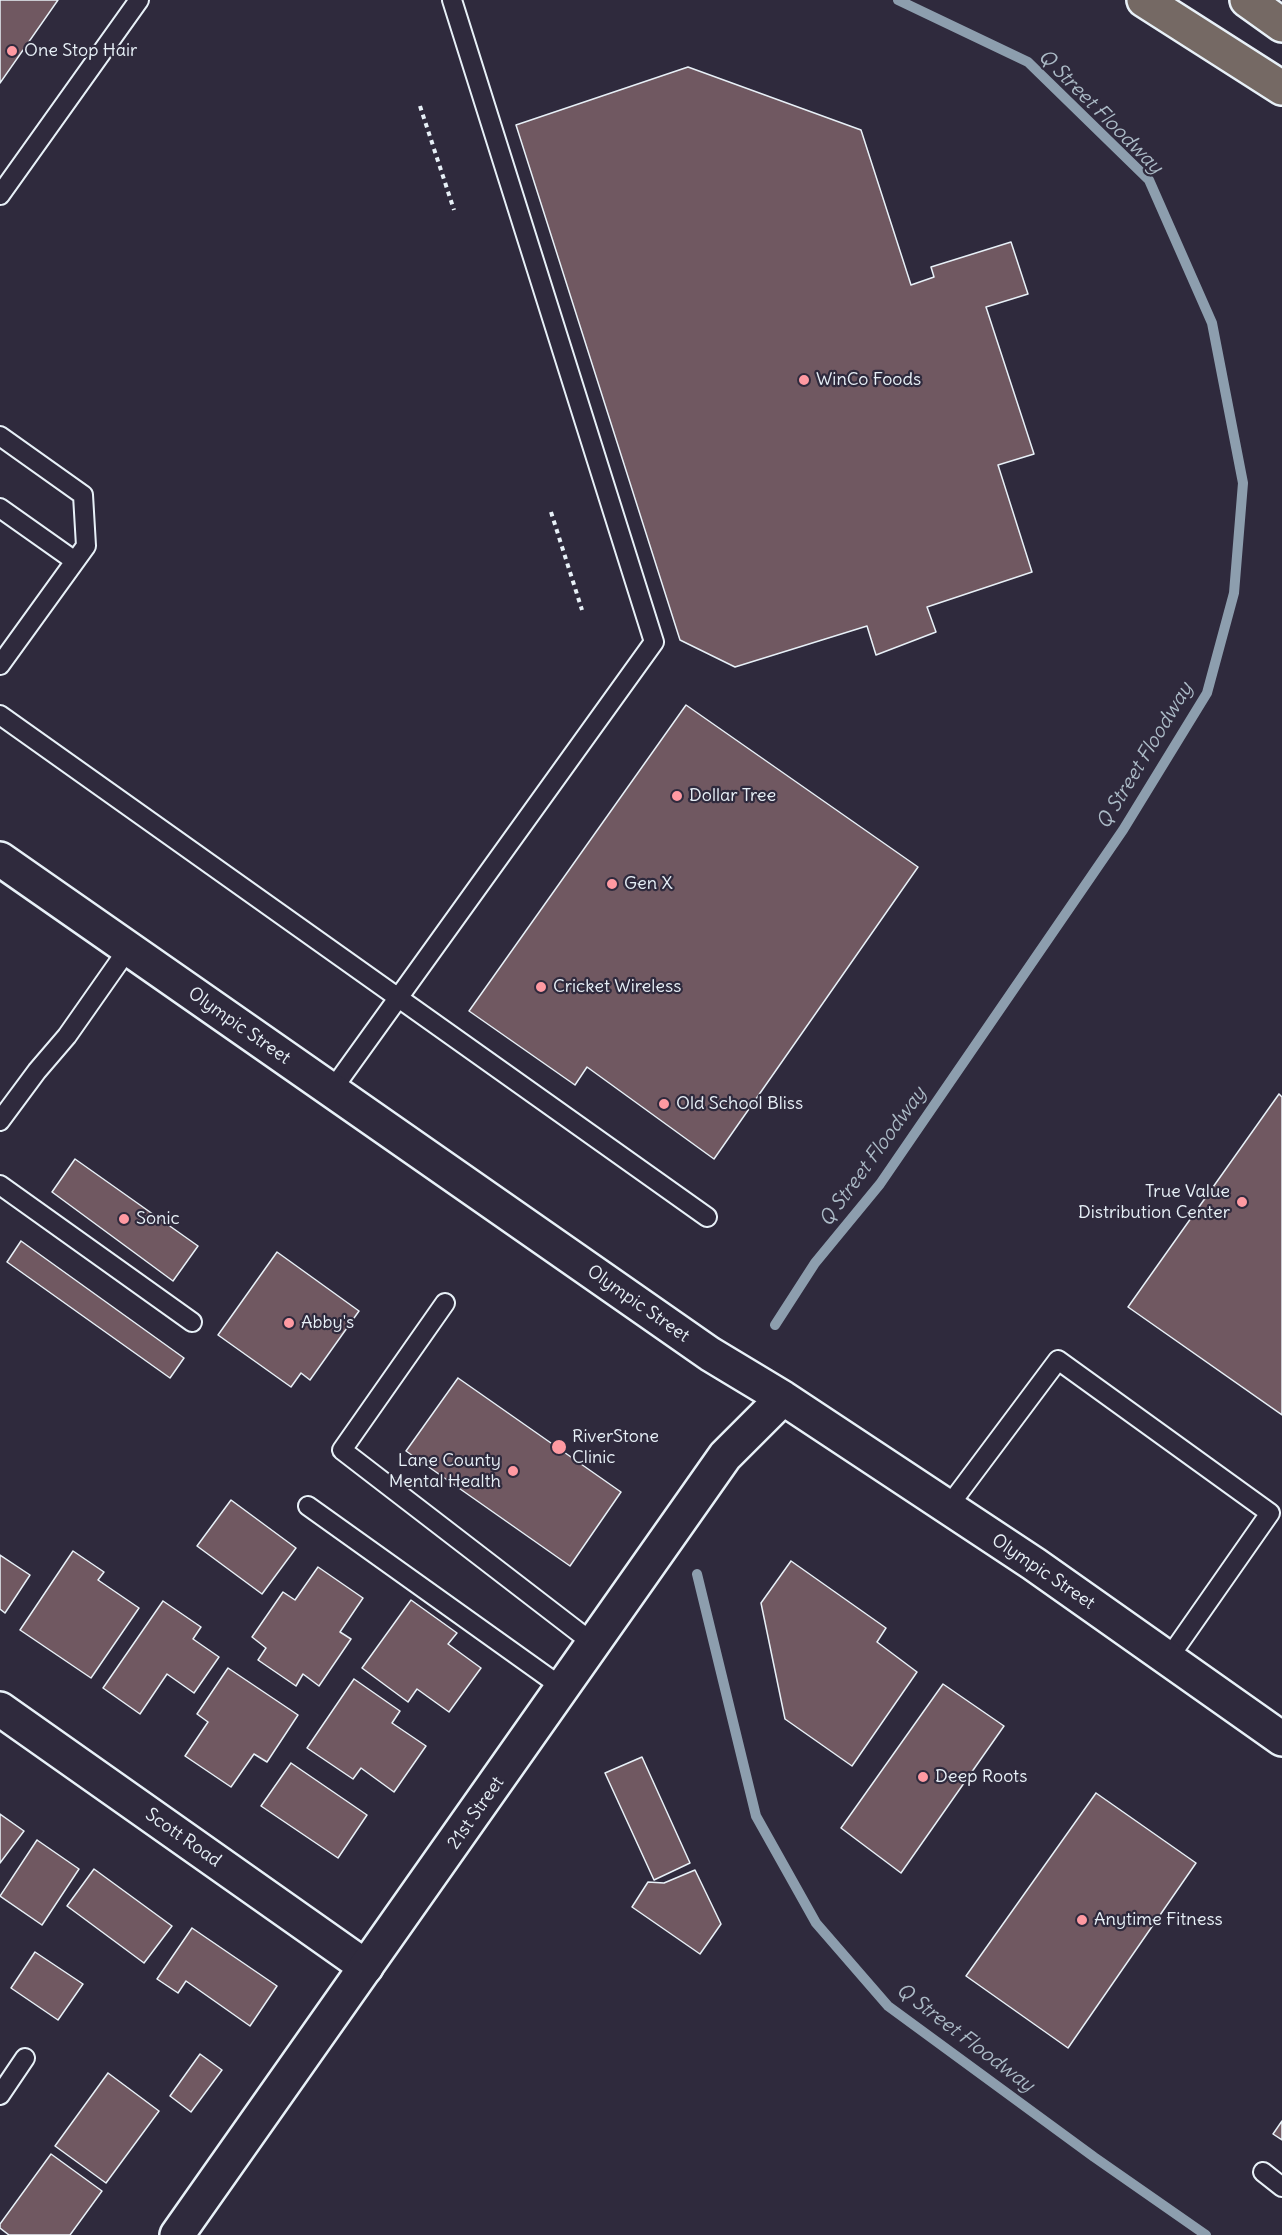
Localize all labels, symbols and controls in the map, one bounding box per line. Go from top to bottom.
place label: One Stop Hair [24,40,137,62]
marker: One Stop Hair [5,44,19,58]
water label: Q Street Floodway [1033,45,1167,179]
place label: WinCo Foods [816,369,921,391]
marker: WinCo Foods [797,373,811,387]
water label: Q Street Floodway [1092,678,1198,834]
place label: Dollar Tree [689,785,776,807]
marker: Dollar Tree [670,789,684,803]
place label: Gen X [624,873,673,895]
marker: Gen X [605,877,619,891]
place label: Cricket Wireless [553,976,681,998]
marker: Cricket Wireless [534,980,548,994]
street label: Olympic Street [184,983,294,1069]
water label: Q Street Floodway [814,1083,932,1231]
place label: Old School Bliss [676,1093,803,1115]
marker: Old School Bliss [657,1097,671,1111]
place label: True Value Distribution Center [1078,1181,1230,1224]
marker: True Value Distribution Center [1235,1195,1249,1209]
place label: Sonic [136,1208,180,1230]
marker: Sonic [117,1212,131,1226]
street label: Olympic Street [583,1261,693,1347]
place label: Abby's [301,1312,354,1334]
marker: Abby's [282,1316,296,1330]
place label: RiverStone Clinic [572,1426,659,1468]
marker: RiverStone Clinic [550,1438,568,1456]
place label: Lane County Mental Health [389,1450,501,1492]
marker: Lane County Mental Health [506,1464,520,1478]
street label: Olympic Street [987,1530,1099,1614]
place label: Deep Roots [935,1766,1027,1788]
marker: Deep Roots [916,1770,930,1784]
street label: 21st Street [443,1773,509,1853]
street label: Scott Road [141,1804,225,1872]
place label: Anytime Fitness [1094,1909,1223,1931]
marker: Anytime Fitness [1075,1913,1089,1927]
water label: Q Street Floodway [891,1978,1039,2098]

